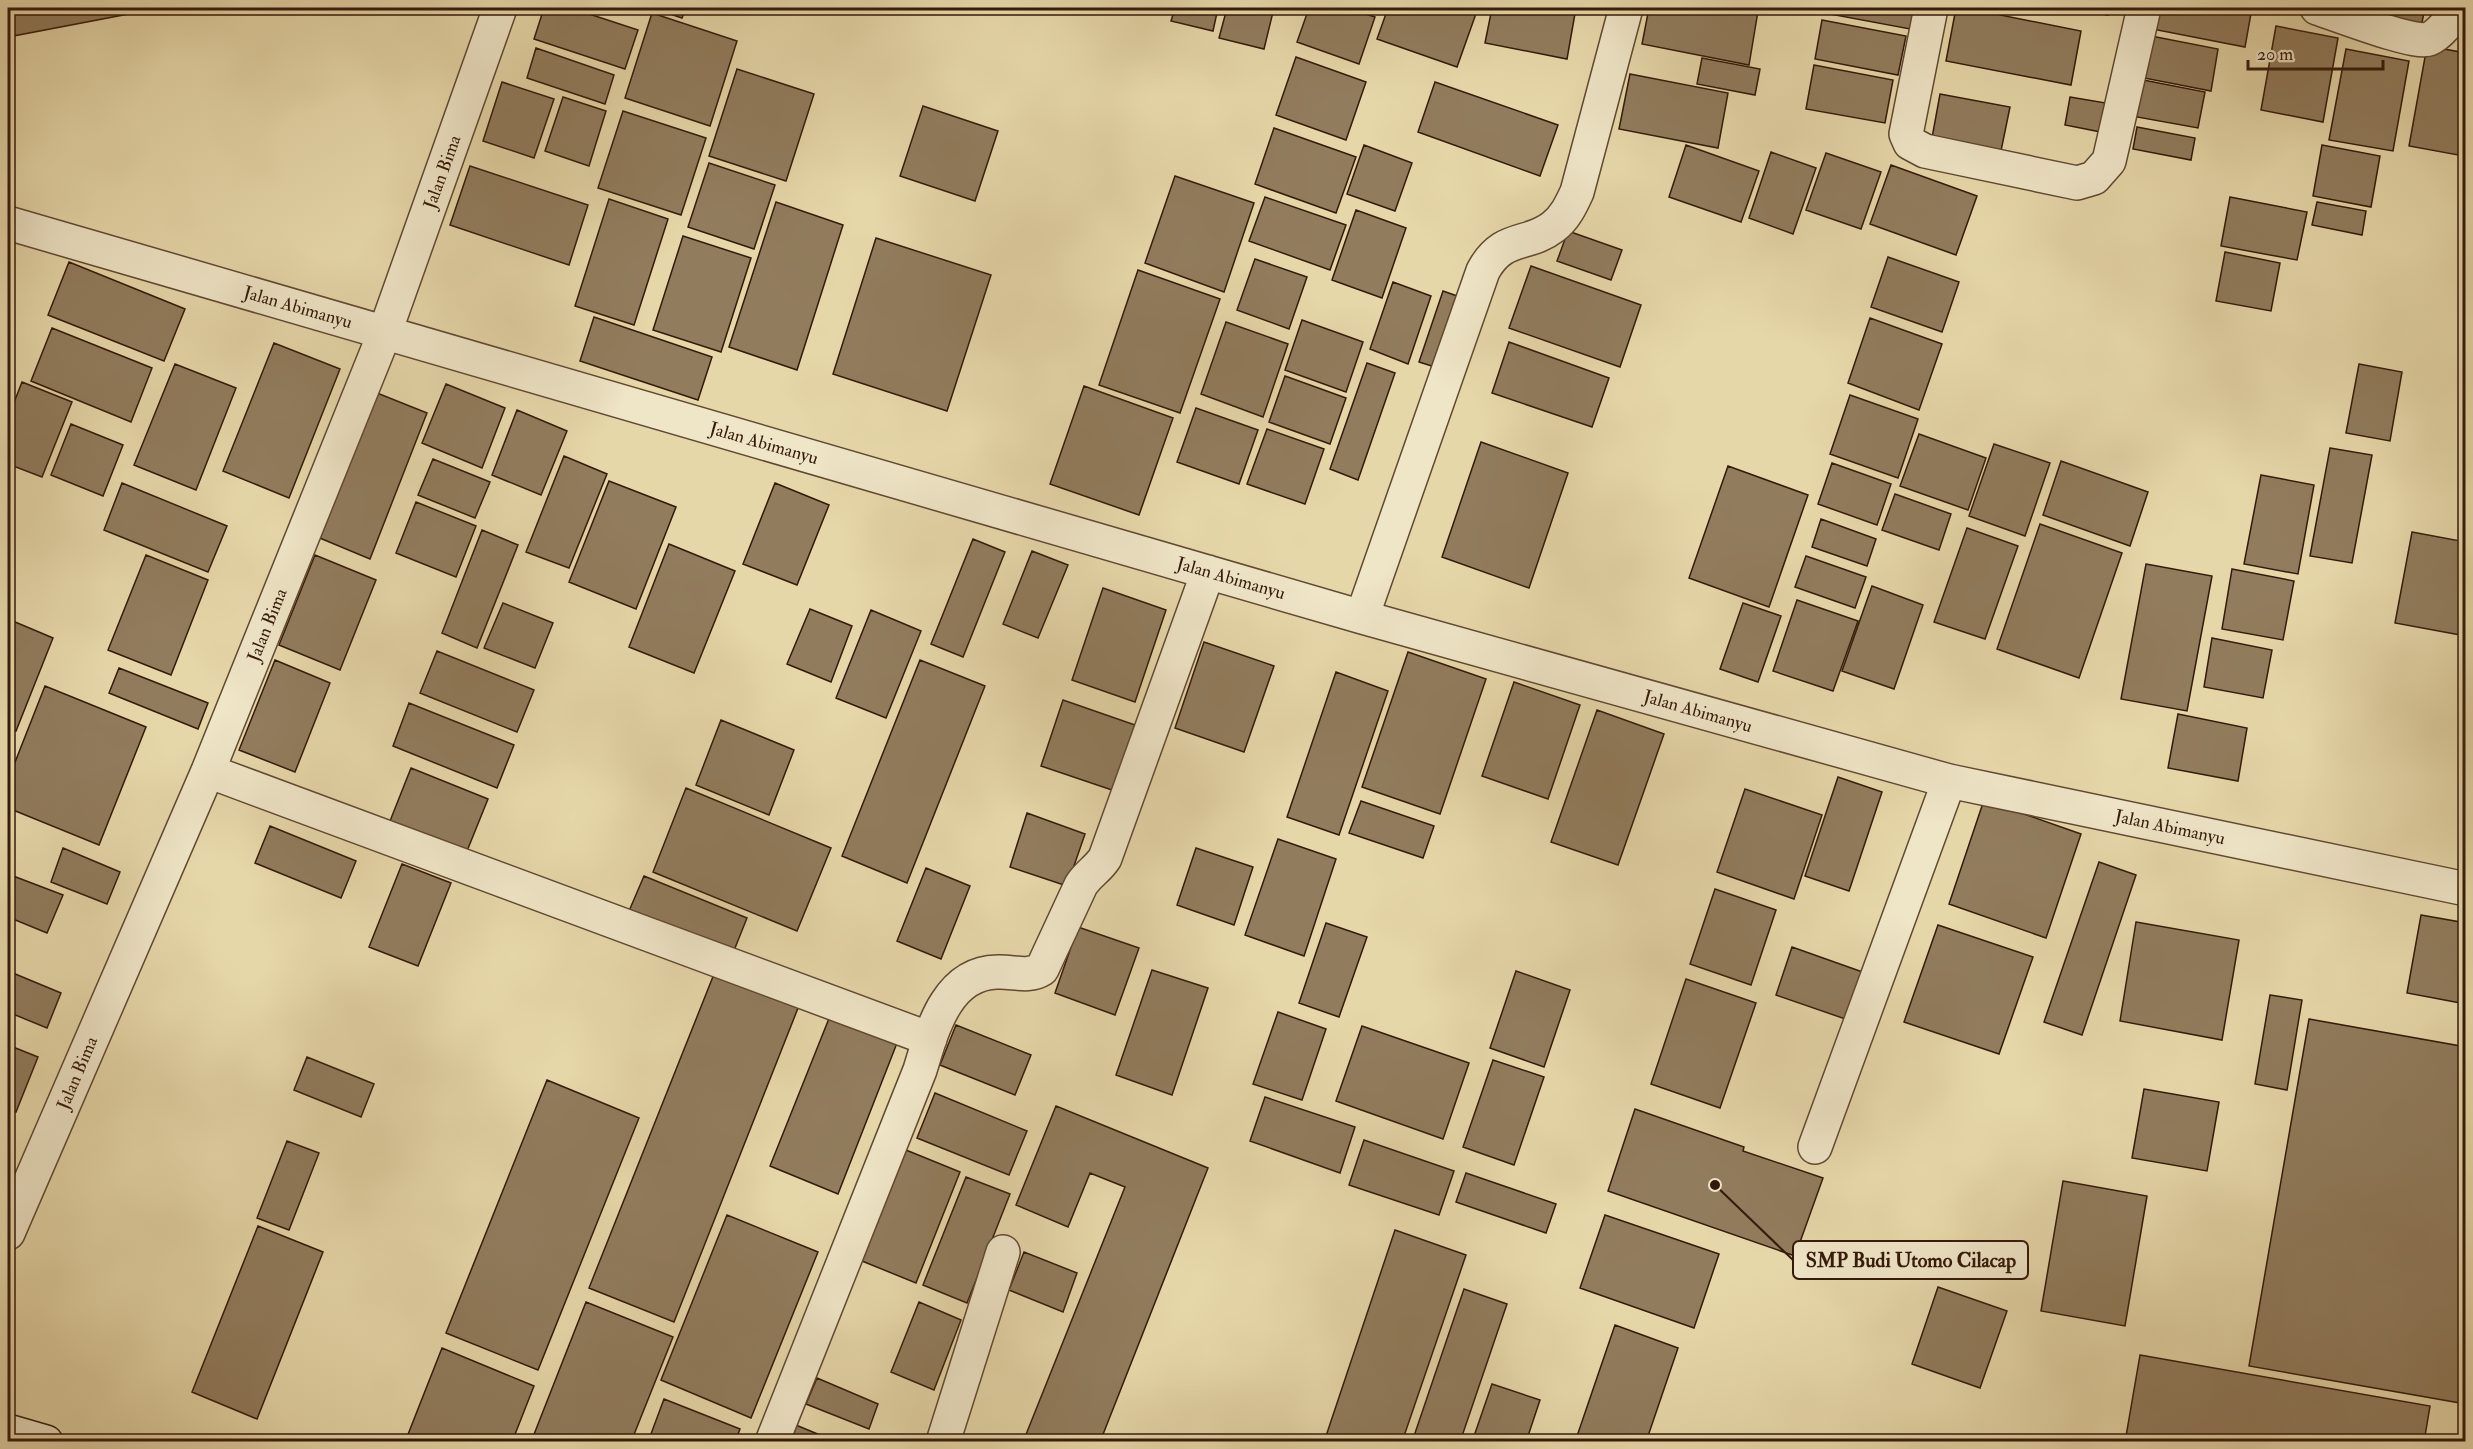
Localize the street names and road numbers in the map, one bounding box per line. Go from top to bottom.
street label: Jalan Bima [418,131,467,213]
street label: Jalan Abimanyu [240,281,355,334]
street label: Jalan Abimanyu [706,417,821,470]
street label: Jalan Abimanyu [1173,552,1288,605]
street label: Jalan Bima [242,585,293,666]
street label: Jalan Abimanyu [1640,685,1755,738]
street label: Jalan Abimanyu [2112,804,2227,850]
street label: Jalan Bima [51,1033,103,1114]

